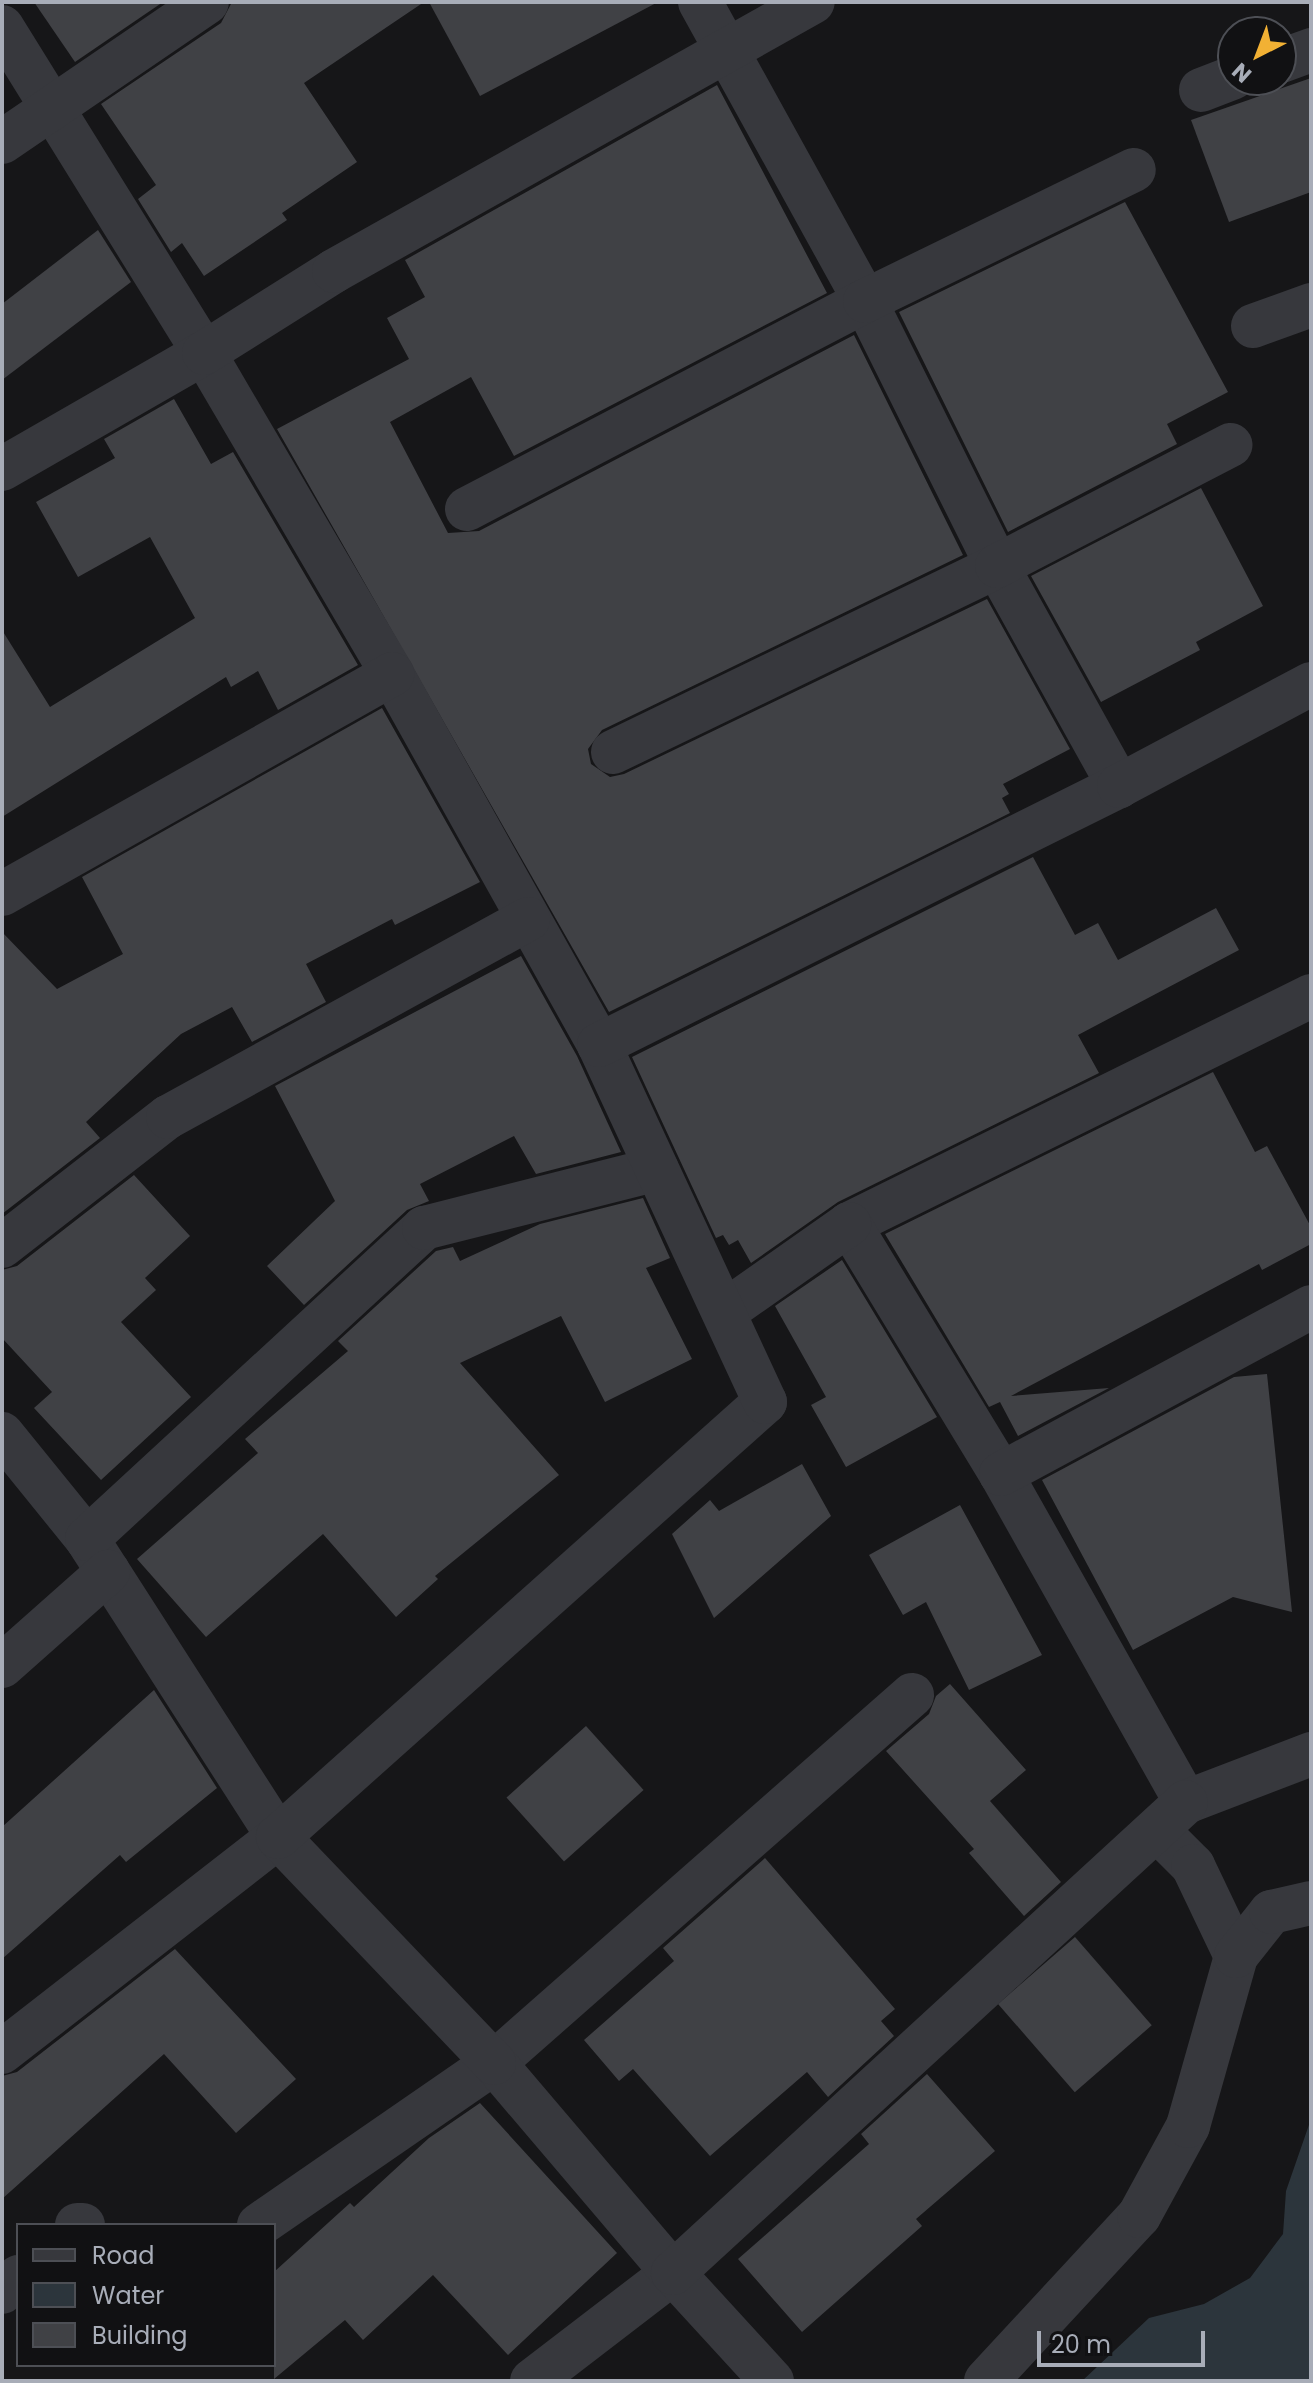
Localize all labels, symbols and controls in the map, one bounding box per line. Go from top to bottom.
north arrow [1217,16,1297,96]
text: N [1225,56,1258,90]
legend [16,2223,276,2367]
text: Road [92,2239,154,2272]
text: Water [92,2279,164,2312]
scale bar [1041,2315,1209,2365]
text: Building [92,2319,188,2352]
text: 20 m [1051,2328,1111,2361]

